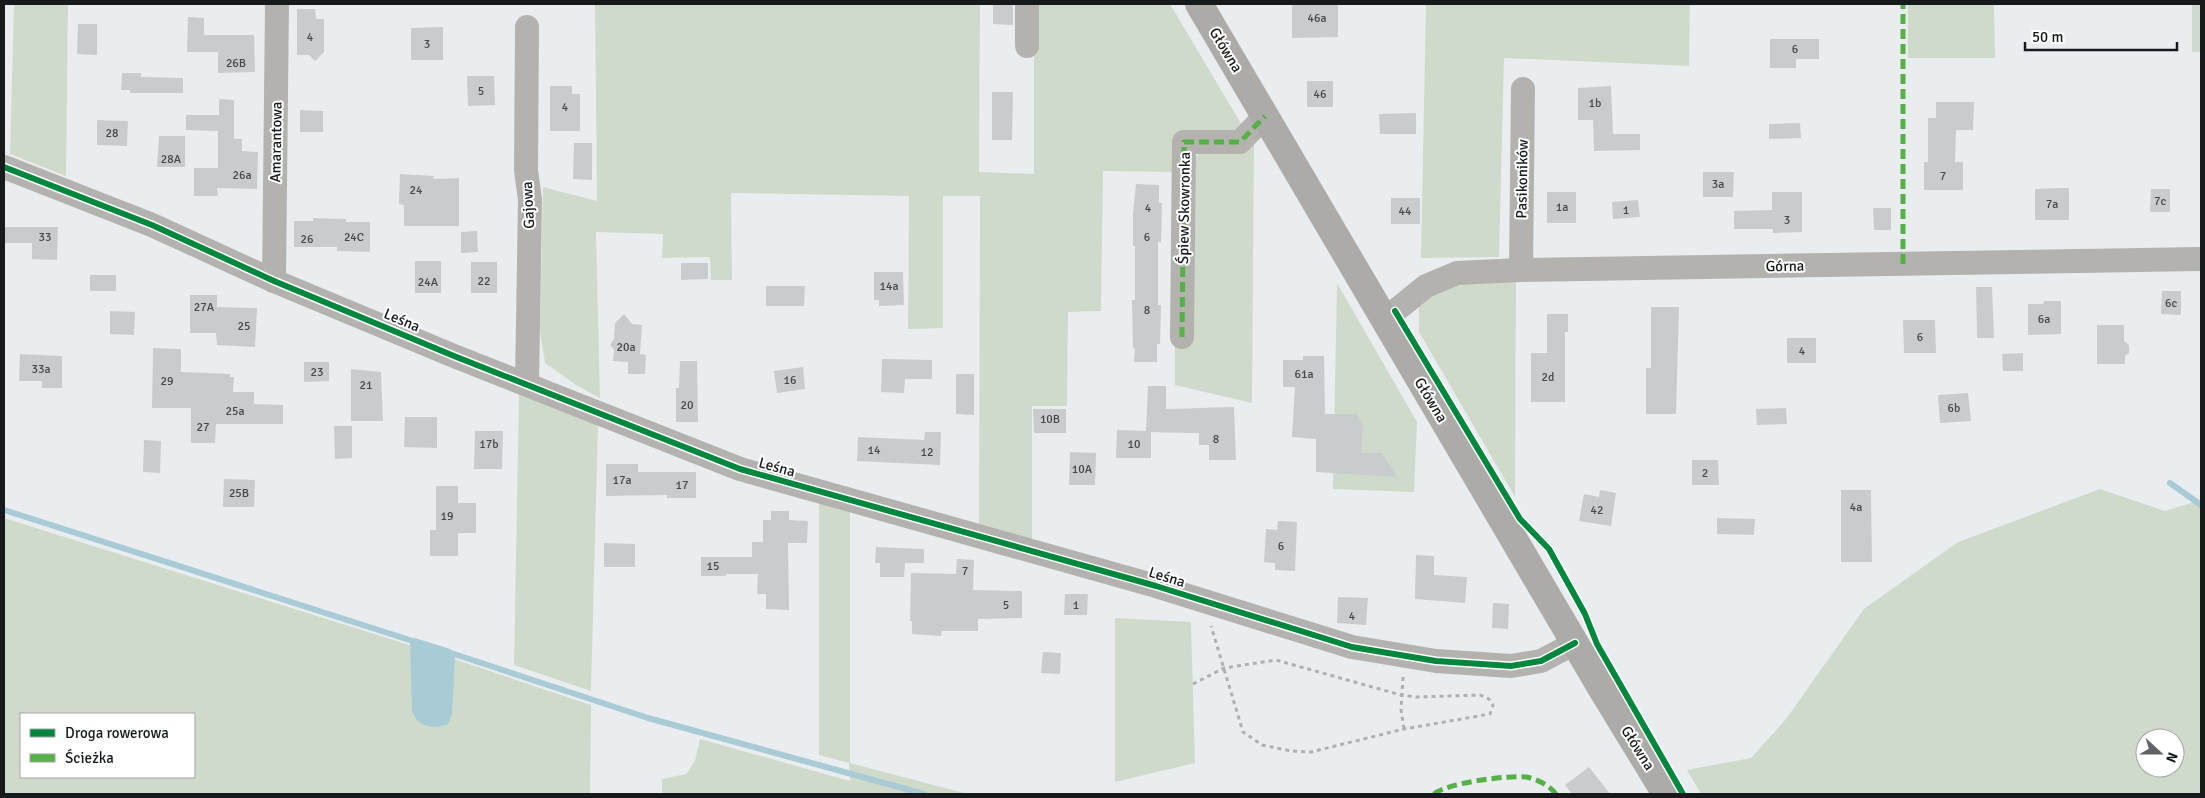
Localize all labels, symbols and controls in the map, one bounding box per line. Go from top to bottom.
house number: 46a [1307,11,1327,26]
scale bar [2025,20,2178,52]
street label: Główna [1206,24,1246,76]
text: 50 m [2032,28,2063,46]
house number: 4 [307,30,314,45]
house number: 3 [424,37,430,52]
house number: 6 [1792,42,1798,57]
house number: 26B [226,56,246,71]
house number: 5 [478,84,484,99]
house number: 46 [1314,87,1326,102]
house number: 1b [1589,96,1601,111]
house number: 4 [562,100,569,115]
street label: Amarantowa [266,101,286,183]
house number: 28 [106,126,118,141]
street label: Pasikoników [1512,139,1532,219]
house number: 28A [161,152,182,167]
street label: Śpiew Skowronka [1173,152,1194,264]
house number: 26a [232,168,252,183]
house number: 7 [1940,169,1946,184]
house number: 3a [1712,177,1724,192]
street label: Gajowa [518,181,538,229]
house number: 24 [410,183,423,198]
house number: 7c [2154,194,2166,209]
house number: 7a [2046,197,2058,212]
house number: 1a [1556,200,1568,215]
house number: 4 [1145,201,1152,216]
house number: 1 [1623,203,1629,218]
house number: 44 [1399,204,1412,219]
house number: 3 [1784,213,1790,228]
house number: 33 [39,230,51,245]
house number: 24C [344,230,364,245]
house number: 6 [1144,230,1150,245]
house number: 26 [301,232,313,247]
street label: Górna [1765,257,1805,275]
house number: 22 [478,274,490,289]
house number: 24A [418,275,439,290]
house number: 14a [879,279,899,294]
house number: 6c [2165,296,2177,311]
house number: 27A [194,300,215,315]
house number: 8 [1144,303,1150,318]
street label: Leśna [381,304,423,336]
house number: 6a [2038,312,2050,327]
house number: 25 [238,319,250,334]
house number: 6 [1917,330,1923,345]
house number: 20a [616,340,636,355]
house number: 4 [1799,344,1806,359]
house number: 33a [31,362,51,377]
house number: 23 [311,365,323,380]
house number: 61a [1294,367,1314,382]
house number: 2d [1542,370,1554,385]
house number: 16 [784,373,796,388]
house number: 29 [161,374,173,389]
street label: Główna [1411,374,1451,426]
house number: 21 [360,378,372,393]
house number: 20 [681,398,693,413]
house number: 6b [1948,401,1960,416]
house number: 25a [225,404,245,419]
house number: 10B [1040,412,1060,427]
house number: 27 [197,420,209,435]
house number: 8 [1213,432,1219,447]
house number: 17b [479,437,499,452]
house number: 10 [1128,437,1140,452]
house number: 14 [868,443,881,458]
house number: 12 [921,445,933,460]
street label: Leśna [757,453,797,481]
house number: 10A [1072,462,1093,477]
house number: 2 [1702,466,1708,481]
house number: 17a [612,473,632,488]
house number: 17 [676,478,688,493]
house number: 25B [229,486,249,501]
house number: 4a [1850,500,1862,515]
house number: 42 [1591,503,1603,518]
house number: 19 [441,509,453,524]
house number: 6 [1278,539,1284,554]
house number: 15 [707,559,719,574]
street label: Leśna [1147,563,1187,591]
house number: 7 [962,564,968,579]
house number: 5 [1003,598,1009,613]
house number: 1 [1073,598,1079,613]
house number: 4 [1349,609,1356,624]
legend [20,713,195,778]
street label: Główna [1617,722,1659,774]
text: Droga rowerowa [65,724,169,742]
north arrow [2135,728,2185,778]
text: Ścieżka [65,748,114,767]
text: N [2162,750,2181,765]

